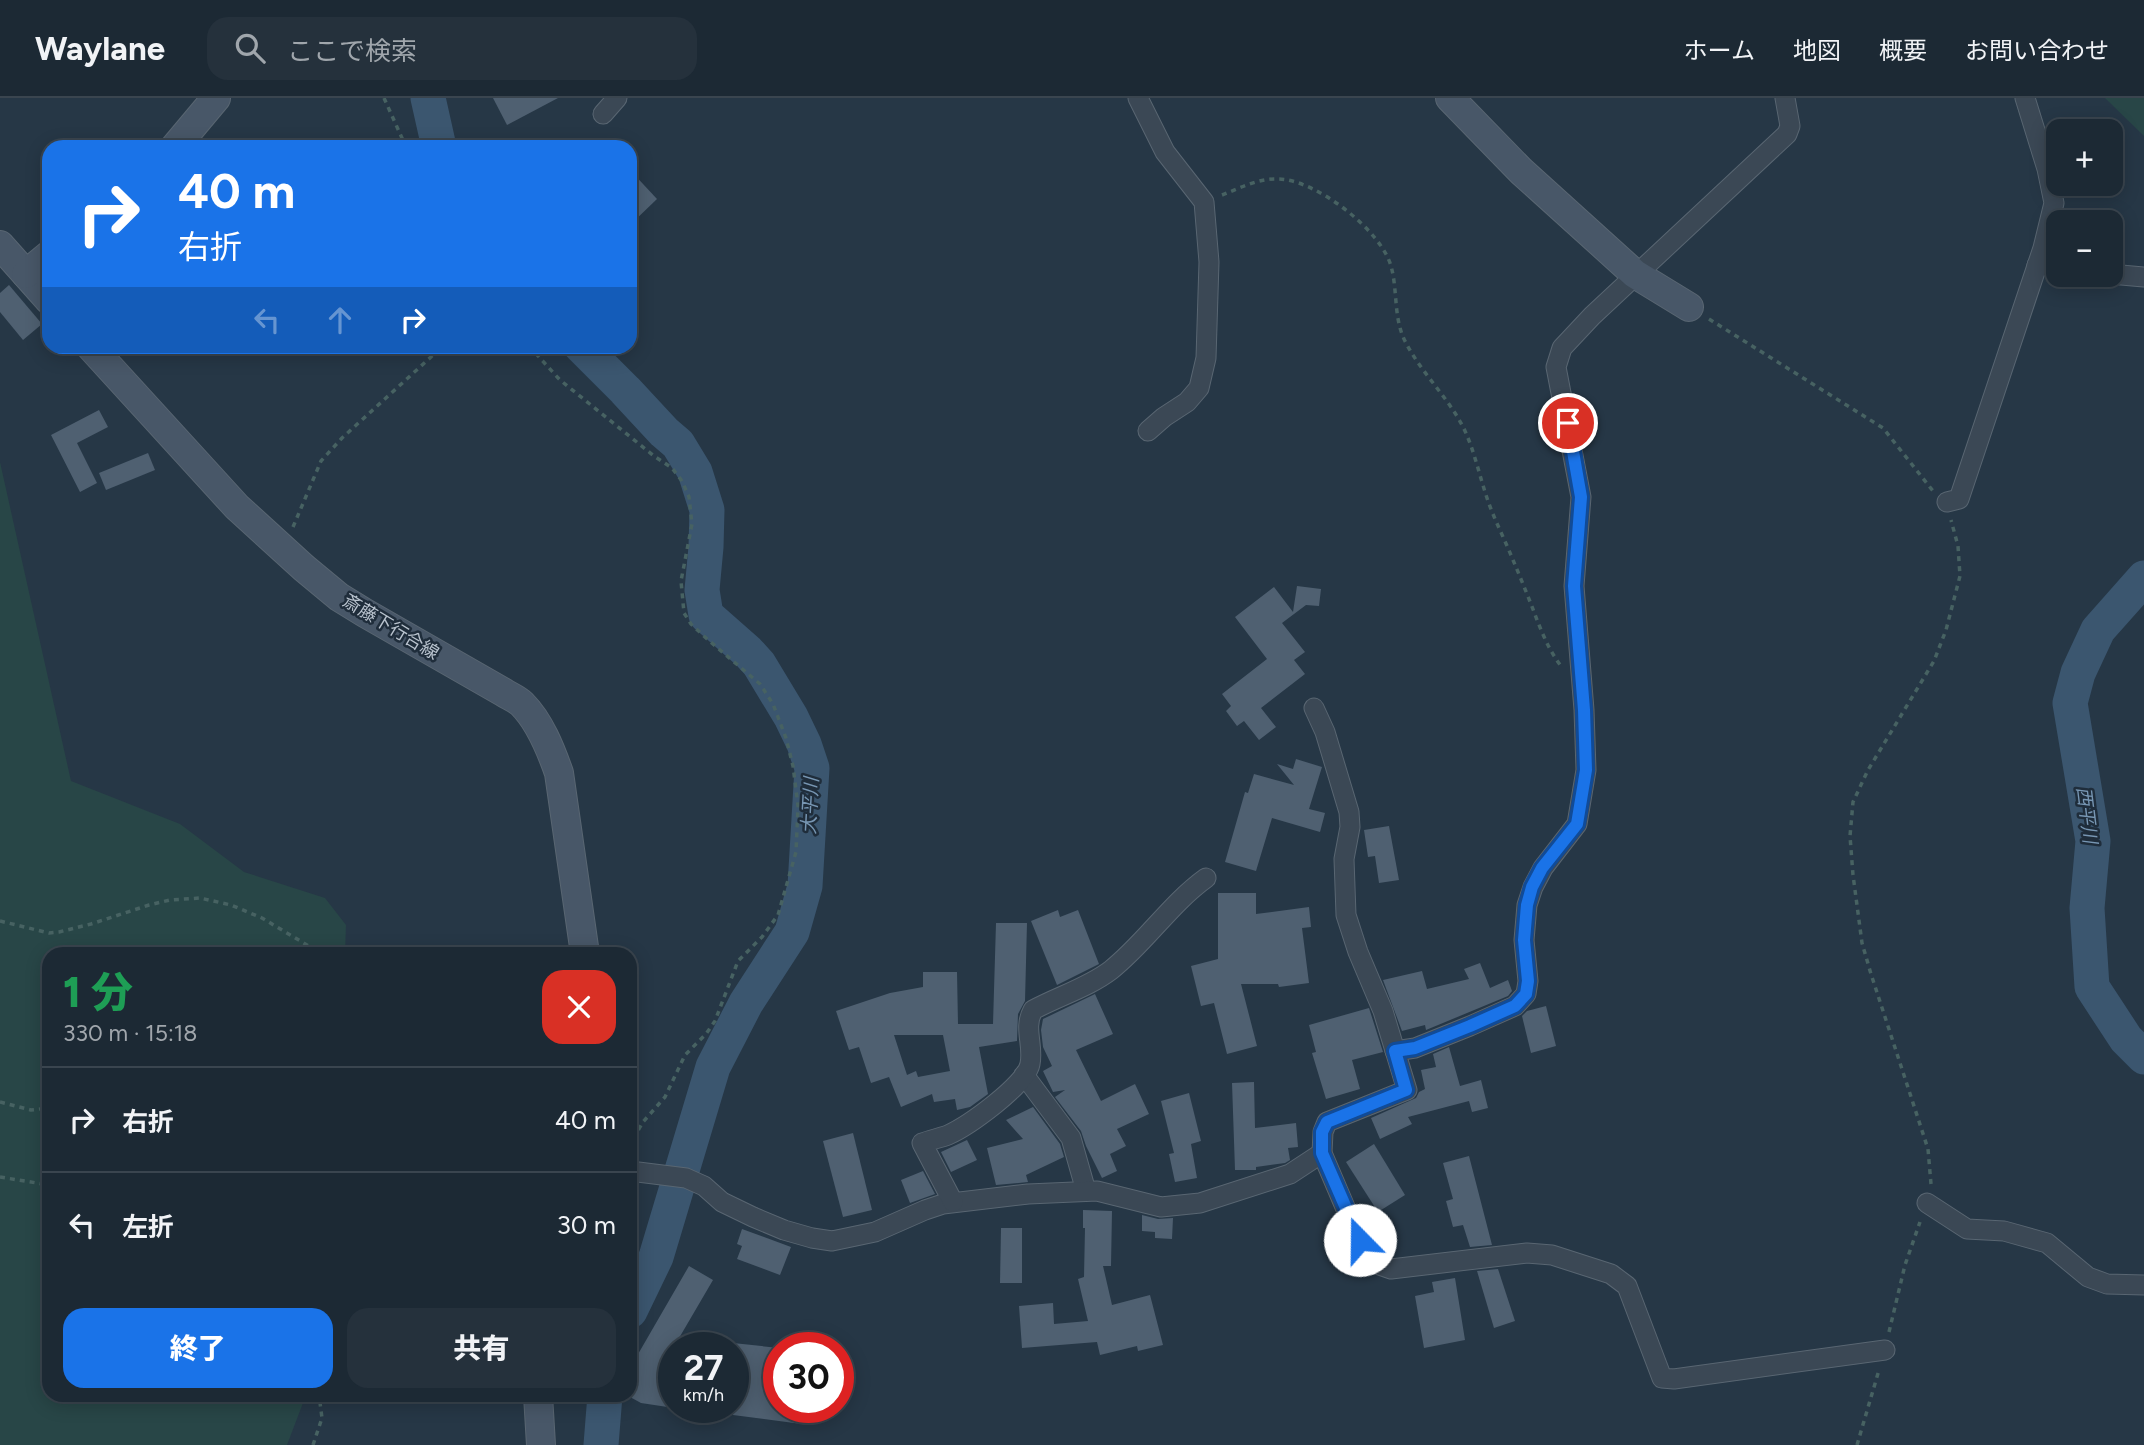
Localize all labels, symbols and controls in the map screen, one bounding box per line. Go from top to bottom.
search box [207,17,697,80]
text: Waylane [35,29,165,68]
icon: search [231,29,269,67]
text: ここで検索 [287,35,417,67]
text: ホーム [1684,36,1755,65]
text: 地図 [1793,36,1841,65]
text: 概要 [1879,36,1927,65]
text: お問い合わせ [1965,36,2109,65]
map controls [2046,119,2123,287]
button: + [2046,119,2123,196]
text: 40 m [178,161,295,220]
icon: right [63,168,154,259]
button: − [2046,210,2123,287]
text: 右折 [178,228,242,266]
icon: left [248,301,286,339]
icon: ahead [321,301,359,339]
icon: right [394,301,432,339]
pin [1538,393,1598,453]
icon: arrive [1549,404,1587,442]
street label: 斎藤下行合線 [339,590,443,664]
water label: 大平川 [797,775,823,835]
water label: 西平川 [2072,785,2102,847]
text: 1 分 [63,967,133,1018]
button: close [542,970,616,1044]
text: 330 m · 15:18 [63,1019,197,1047]
icon: right [63,1101,101,1139]
text: 40 m [555,1104,616,1136]
text: 右折 [122,1106,174,1138]
position arrow [1323,1203,1397,1277]
icon: left [63,1206,101,1244]
text: 30 m [557,1209,616,1241]
text: 左折 [122,1211,174,1243]
button: 終了 [63,1308,333,1388]
button: 共有 [347,1308,616,1388]
speed limit sign: 30 [763,1332,854,1423]
text: 27 [684,1347,723,1389]
text: km/h [683,1384,724,1406]

